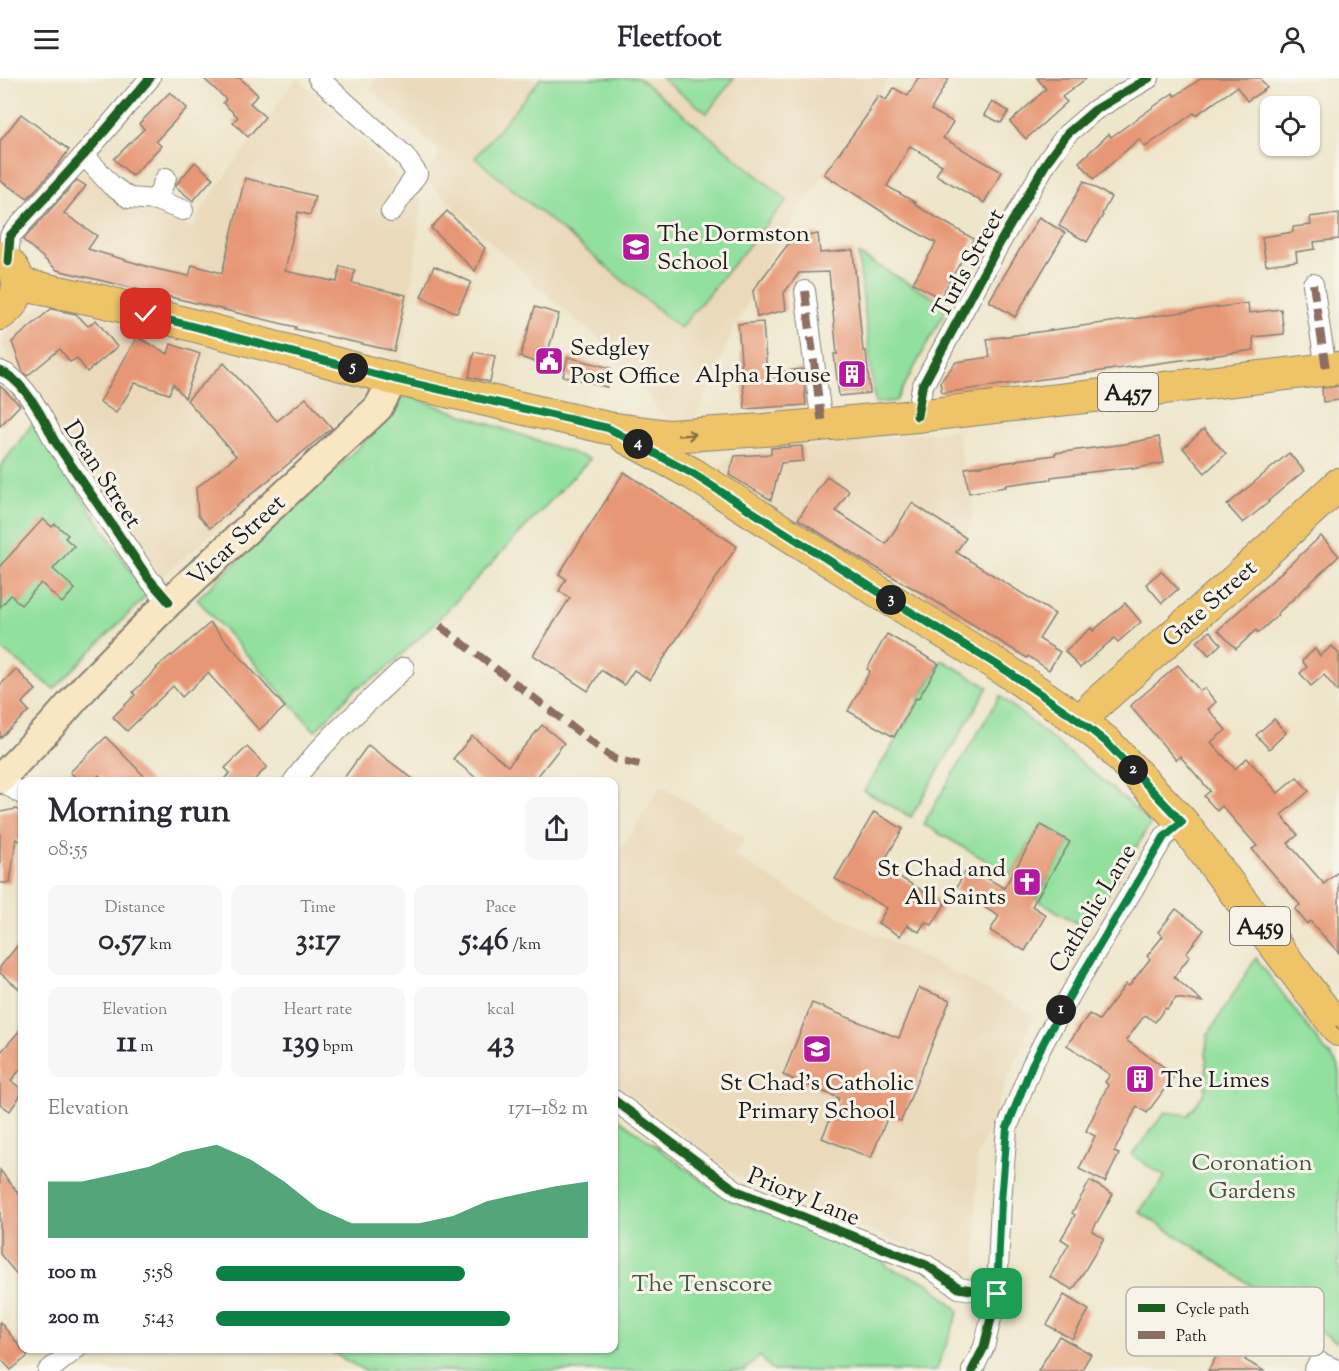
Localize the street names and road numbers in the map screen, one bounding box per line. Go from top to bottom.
street label: Turls Street [926,203,1014,325]
road number: A457 [1098,373,1158,411]
street label: Dean Street [54,414,149,536]
street label: Vicar Street [181,487,294,596]
street label: Gate Street [1156,553,1265,656]
street label: Catholic Lane [1042,838,1146,980]
road number: A459 [1230,907,1290,945]
street label: Priory Lane [742,1160,865,1236]

